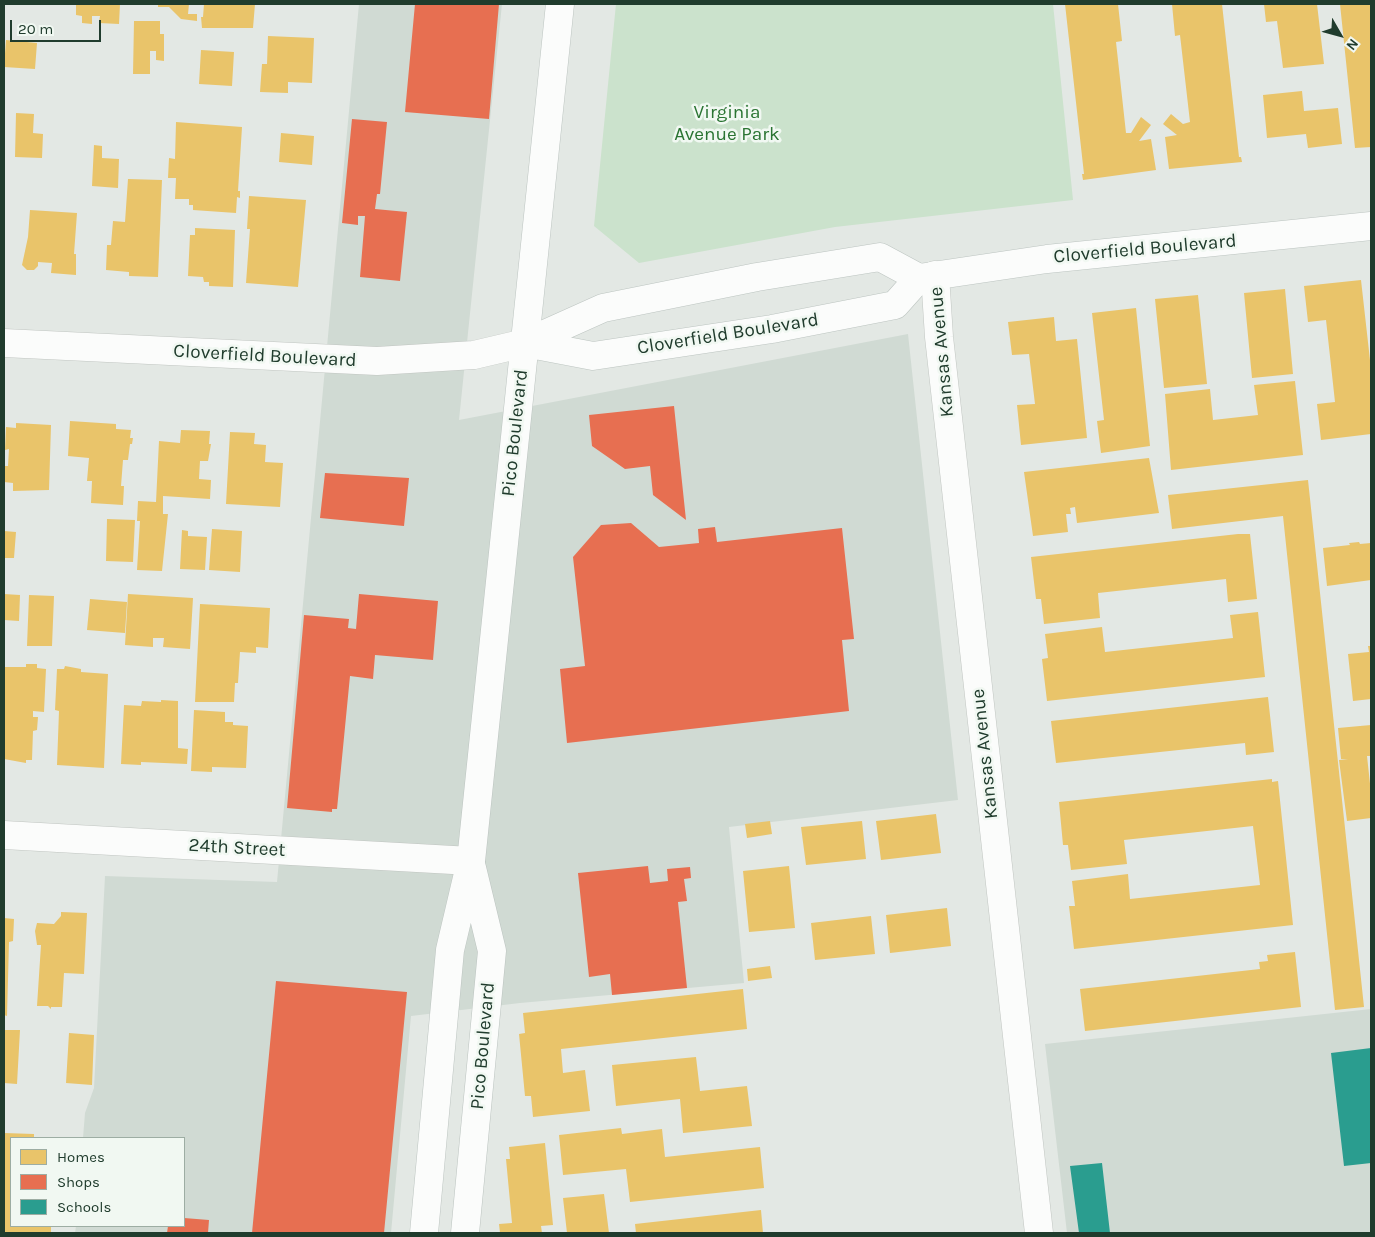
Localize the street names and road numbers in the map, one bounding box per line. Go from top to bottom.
street label: Cloverfield Boulevard [1053,230,1237,268]
street label: Kansas Avenue [925,286,959,418]
street label: Cloverfield Boulevard [636,308,820,360]
street label: Cloverfield Boulevard [173,340,357,372]
street label: Pico Boulevard [497,368,533,498]
street label: Kansas Avenue [967,688,1003,820]
street label: 24th Street [188,834,286,862]
street label: Pico Boulevard [466,981,500,1111]

